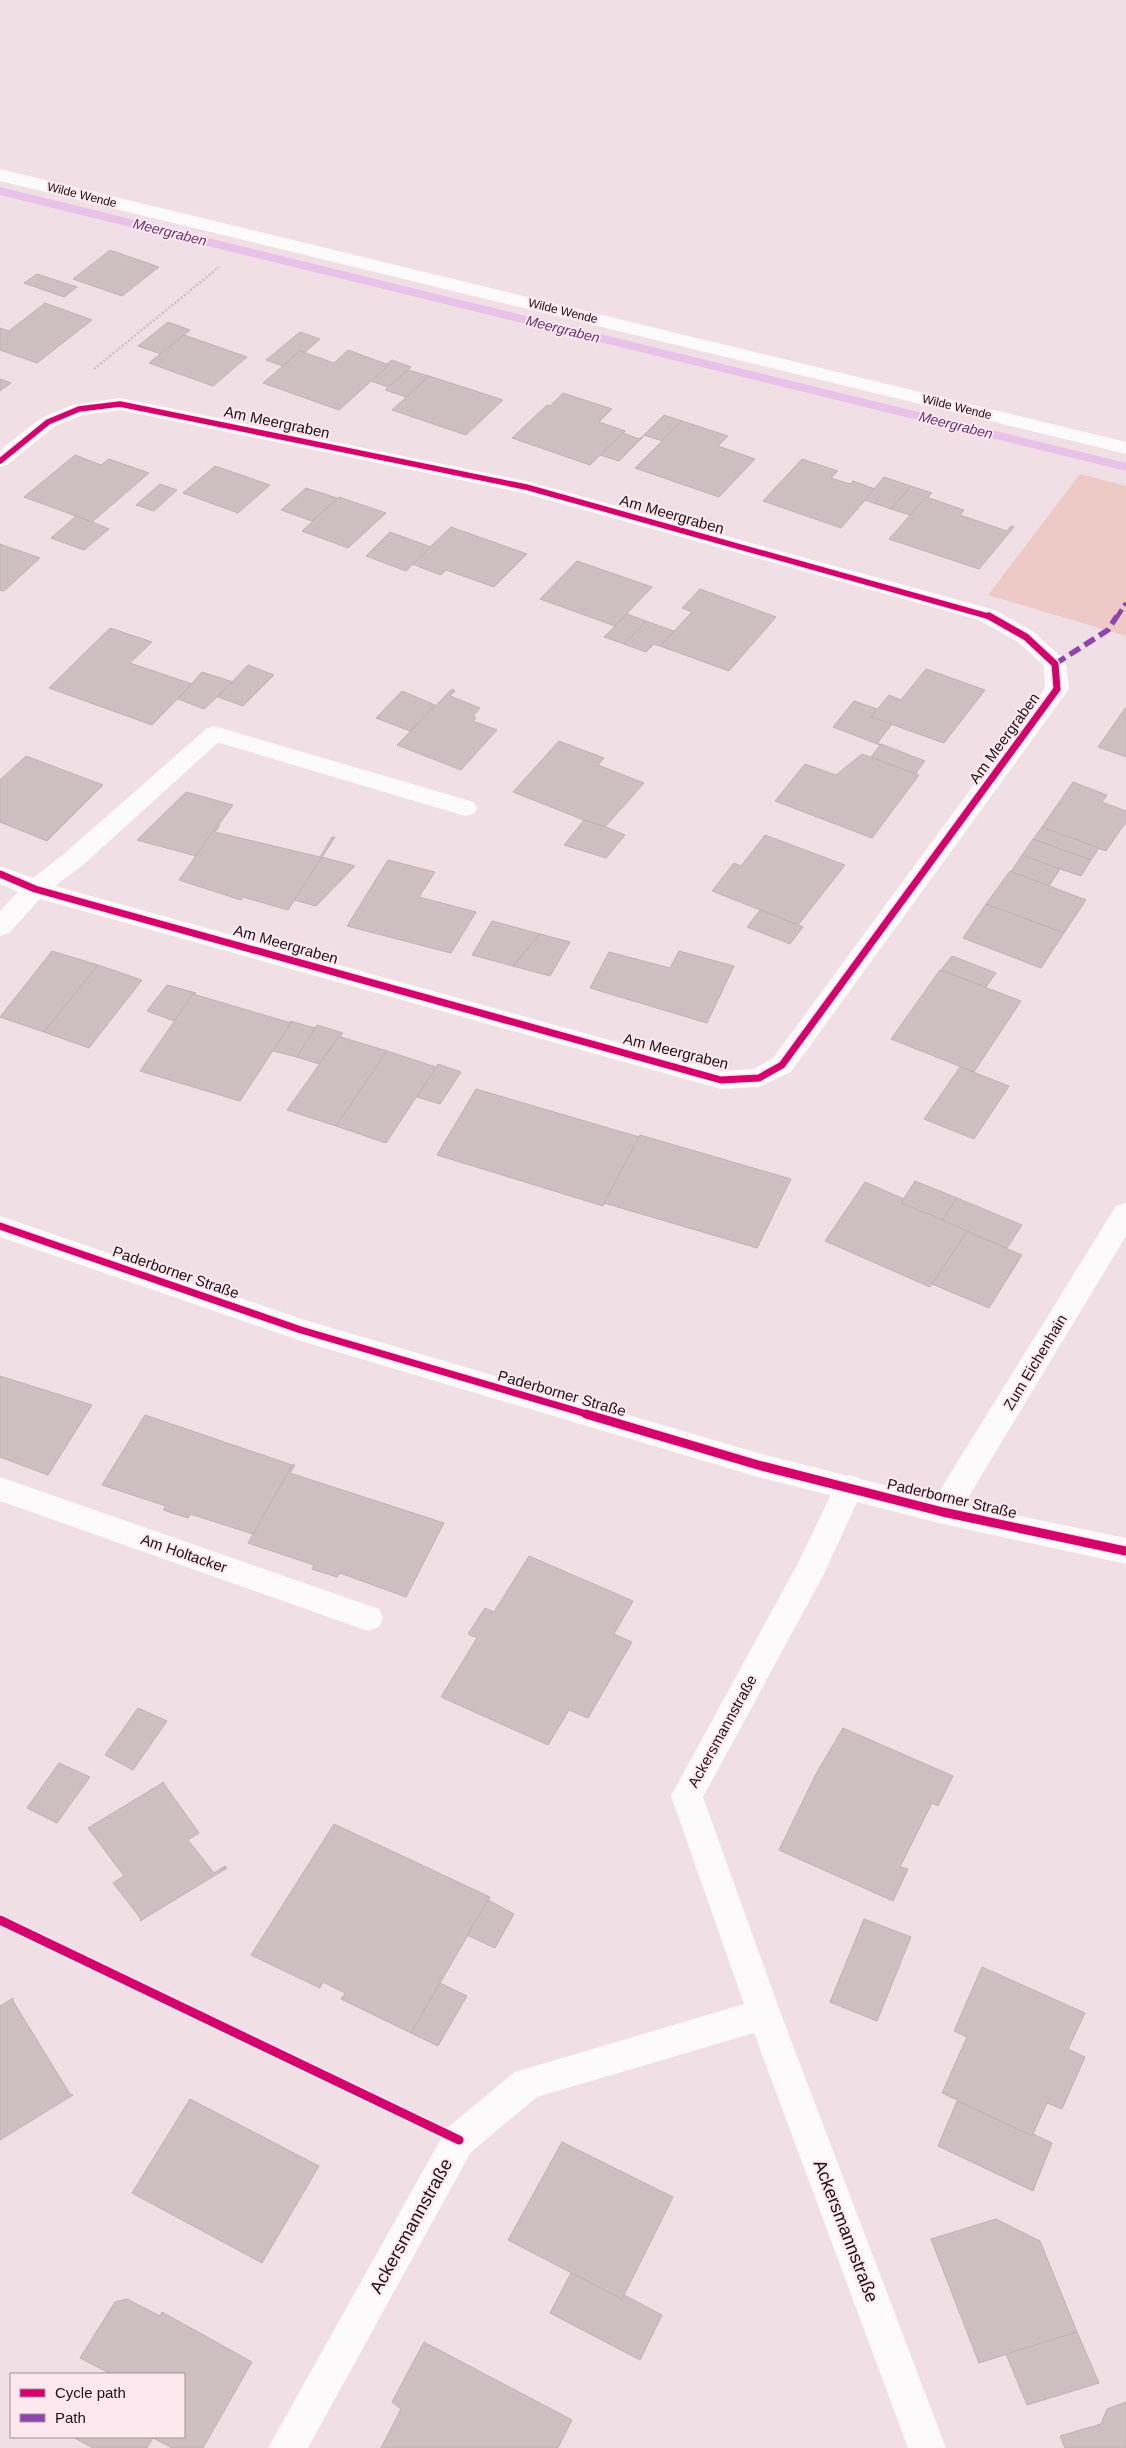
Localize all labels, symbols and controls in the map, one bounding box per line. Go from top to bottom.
street label: Wilde Wende [46,180,119,210]
water label: Meergraben [131,215,209,249]
street label: Wilde Wende [527,296,600,326]
water label: Meergraben [524,312,602,346]
street label: Wilde Wende [921,392,994,422]
street label: Am Meergraben [223,403,331,441]
water label: Meergraben [917,408,995,442]
street label: Am Meergraben [618,491,726,537]
street label: Am Meergraben [966,689,1042,787]
street label: Am Meergraben [232,921,340,967]
street label: Am Meergraben [622,1030,730,1072]
street label: Paderborner Straße [111,1242,241,1302]
street label: Zum Eichenhain [1000,1311,1070,1413]
street label: Paderborner Straße [496,1367,628,1419]
street label: Paderborner Straße [885,1475,1019,1521]
street label: Am Holtacker [139,1530,229,1576]
street label: Ackersmannstraße [684,1672,760,1790]
street label: Ackersmannstraße [366,2155,456,2297]
street label: Ackersmannstraße [810,2157,882,2305]
legend [10,2373,185,2438]
text: Cycle path [55,2384,126,2401]
text: Path [55,2409,86,2426]

